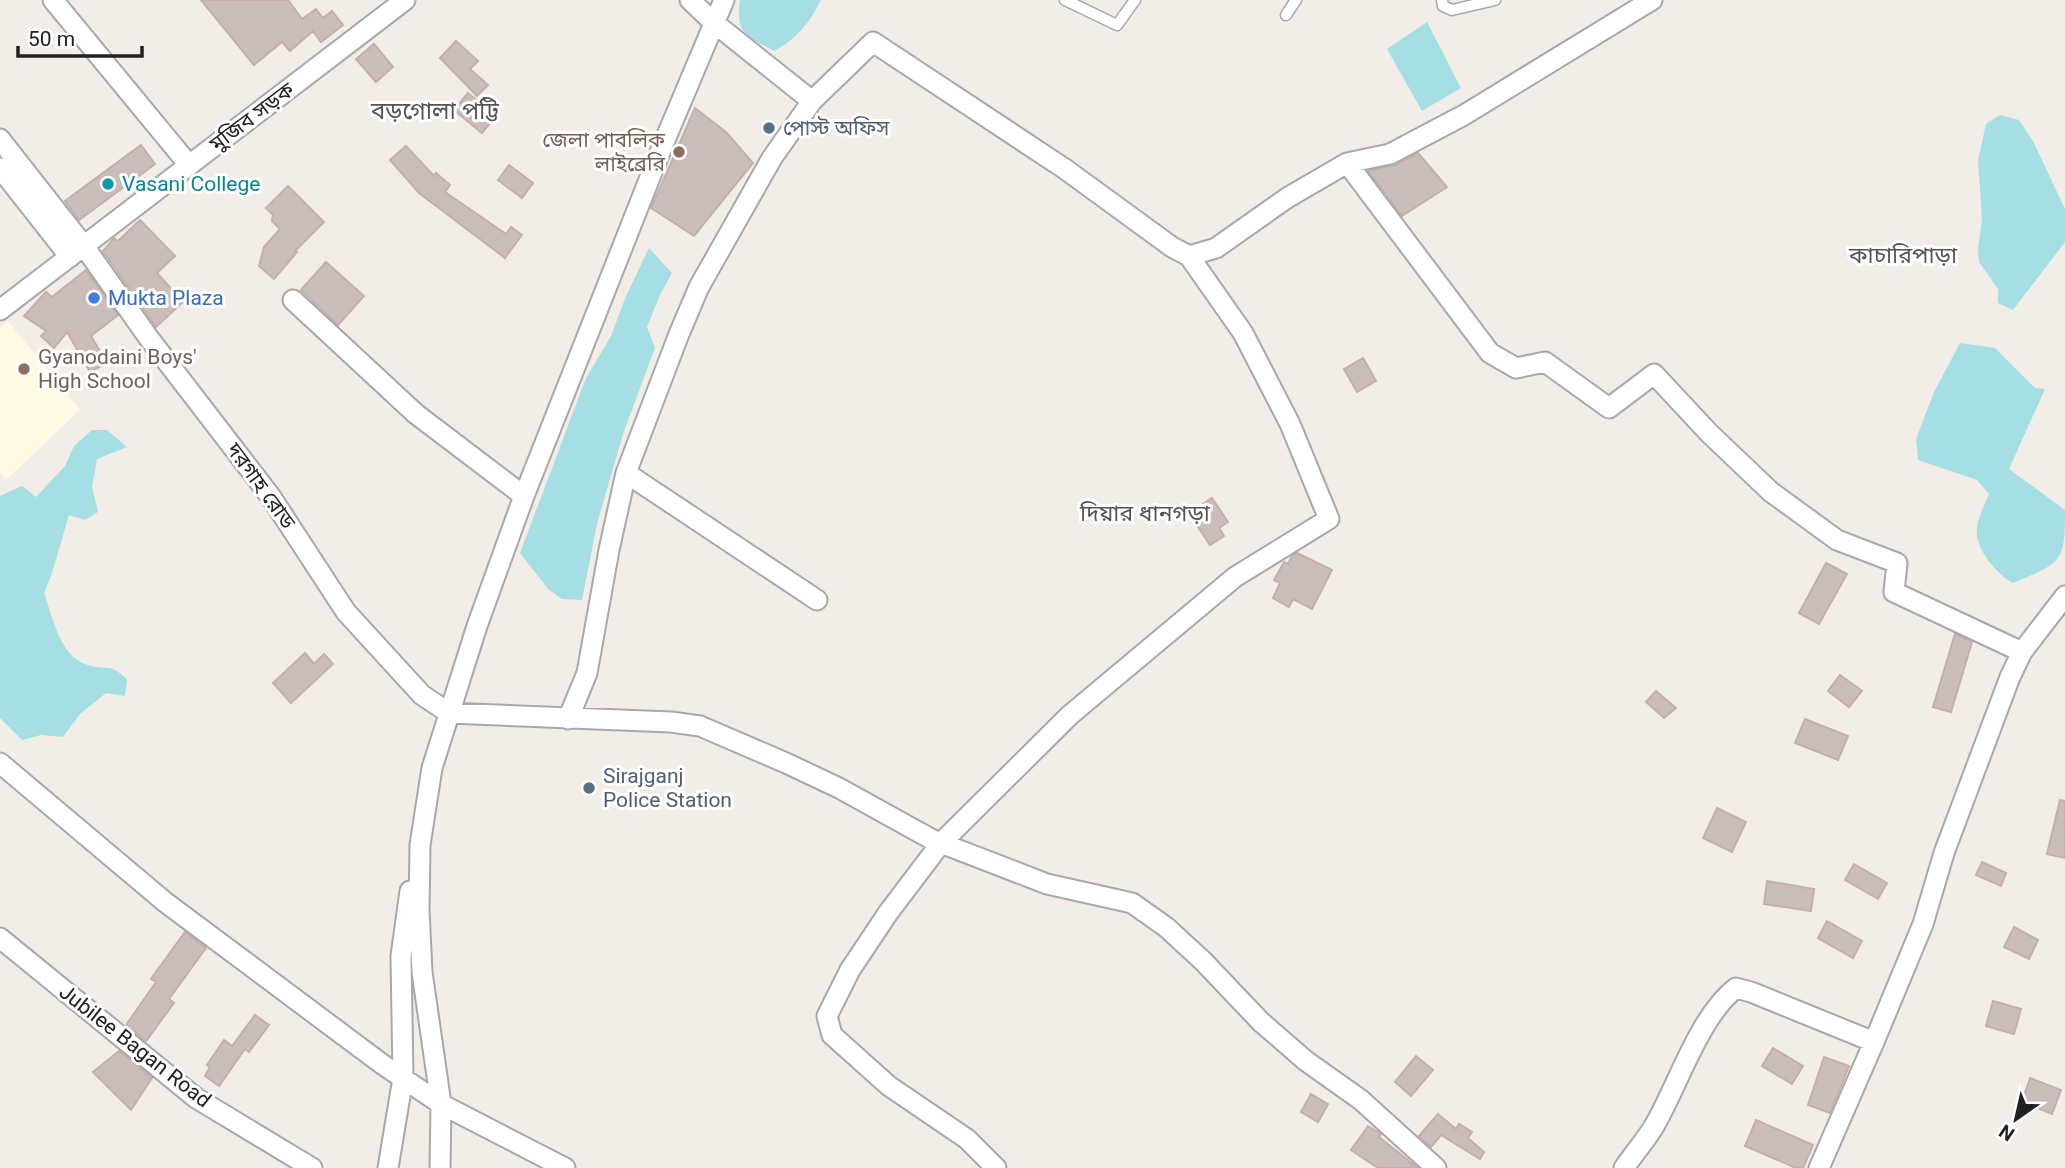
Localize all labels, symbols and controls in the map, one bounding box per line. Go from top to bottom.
scale bar [18,14,142,58]
text: 50 m [28,27,75,51]
street label: মুজিব সড়ক [204,77,300,157]
district label: বড়গোলা পট্টি [370,97,499,125]
place label: পোস্ট অফিস [783,116,890,140]
marker: পোস্ট অফিস [761,120,777,136]
place label: জেলা পাবলিক লাইব্রেরি [542,128,666,176]
marker: জেলা পাবলিক লাইব্রেরি [671,144,687,160]
place label: Vasani College [122,172,260,196]
marker: Vasani College [100,176,116,192]
district label: কাচারিপাড়া [1848,242,1958,269]
place label: Mukta Plaza [108,286,224,310]
marker: Mukta Plaza [86,290,102,306]
place label: Gyanodaini Boys' High School [38,345,197,393]
marker: Gyanodaini Boys' High School [16,361,32,377]
street label: দরগাহ রোড [221,438,301,534]
district label: দিয়ার ধানগড়া [1079,500,1211,527]
place label: Sirajganj Police Station [603,764,732,812]
marker: Sirajganj Police Station [581,780,597,796]
street label: Jubilee Bagan Road [55,979,215,1113]
north arrow [1981,1084,2051,1154]
text: N [1995,1119,2019,1146]

